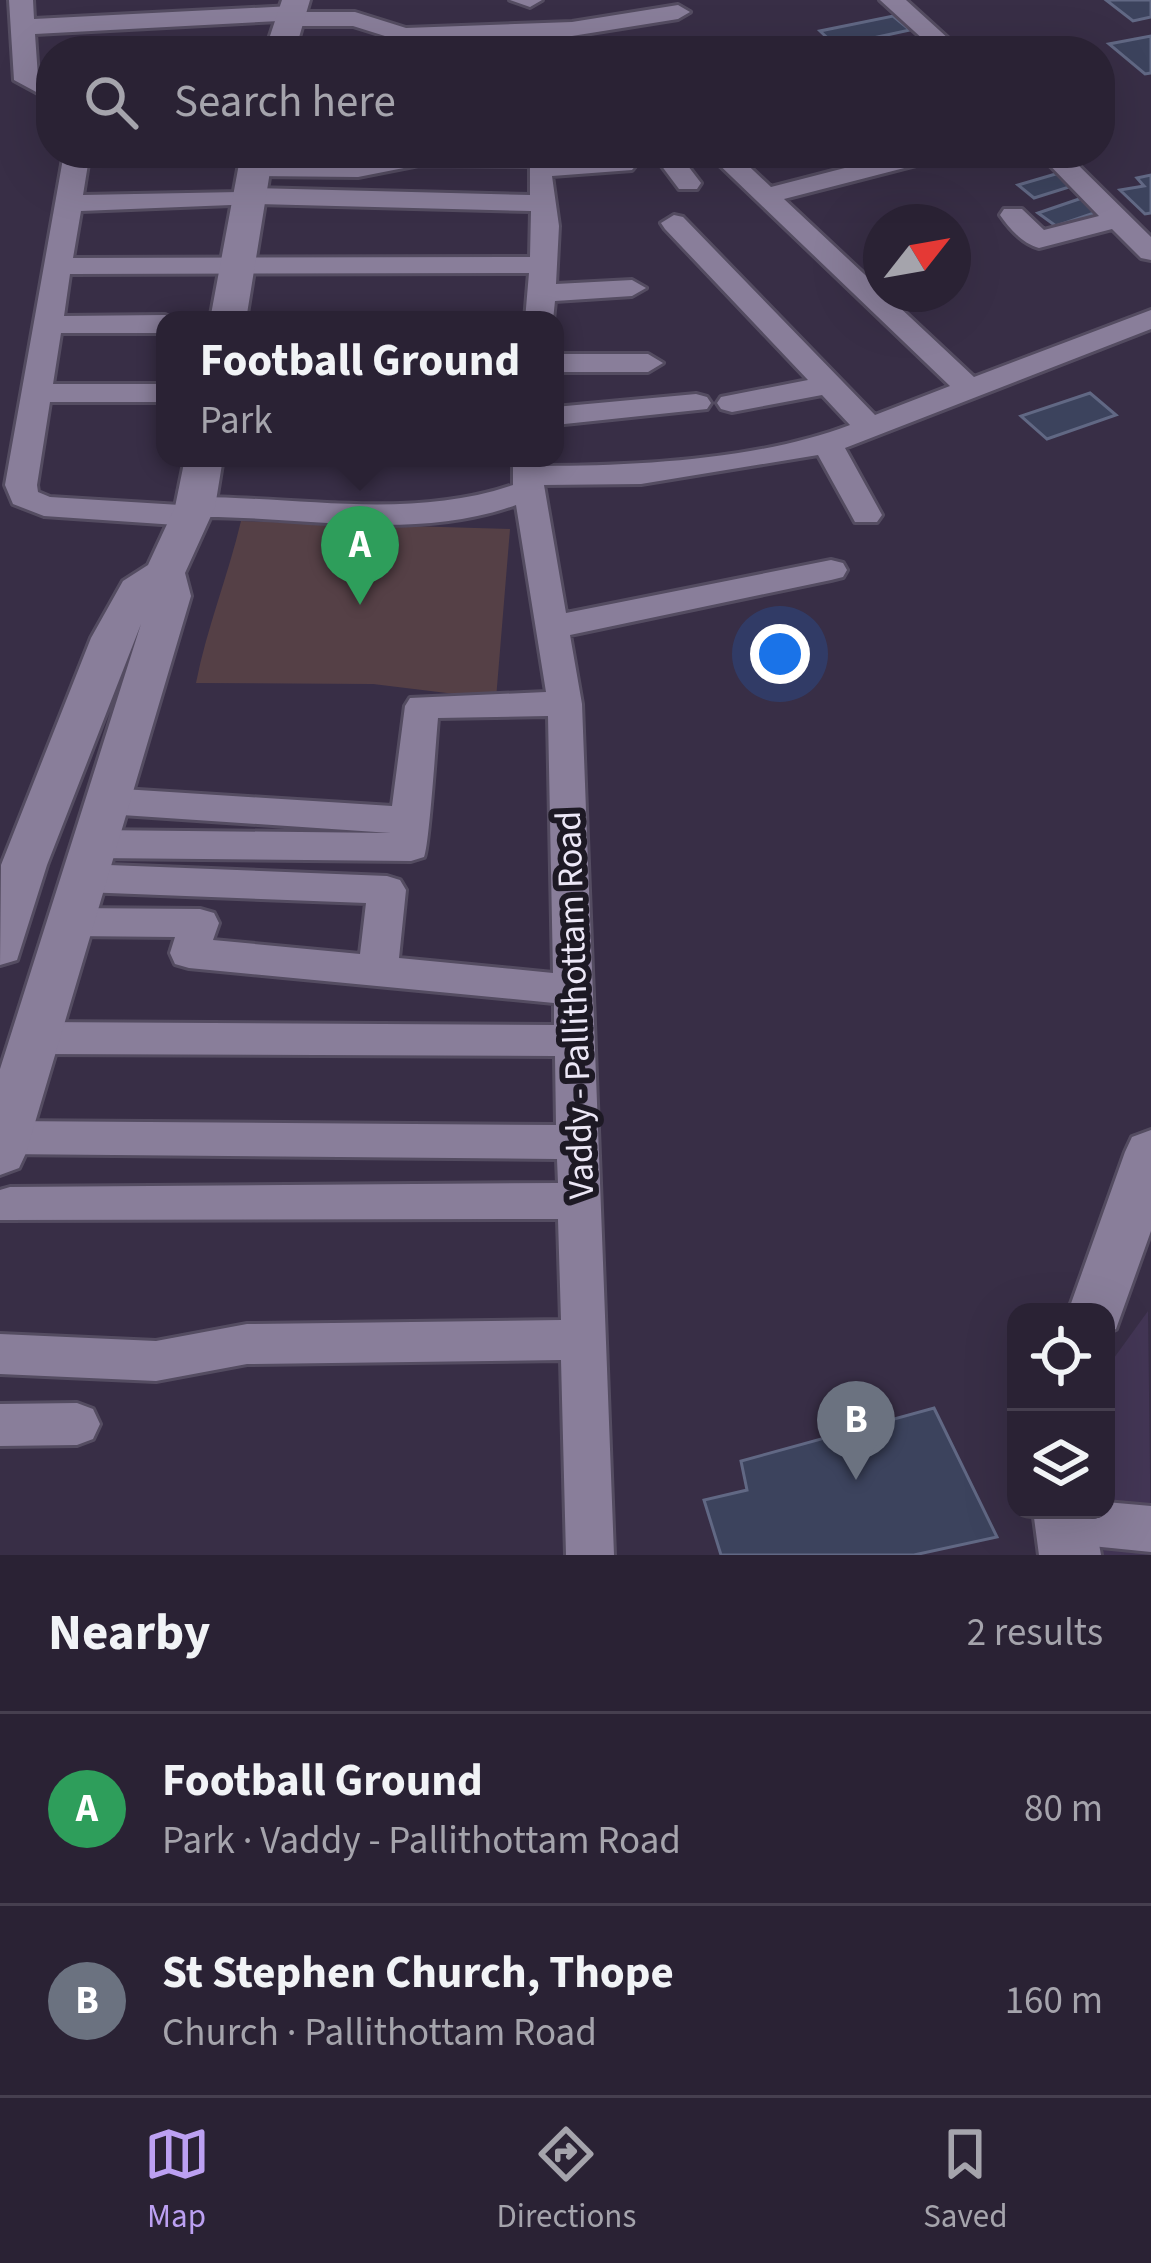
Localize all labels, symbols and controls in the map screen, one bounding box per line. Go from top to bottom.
search box [36,36,1115,168]
icon: search [78,69,144,135]
text: Search here [174,70,396,134]
north arrow [863,204,971,312]
popup [156,311,564,467]
text: Football Ground [200,329,520,393]
text: Park [200,393,273,449]
pin: A [321,506,399,605]
your location [750,624,810,684]
street label: Vaddy - Pallithottam Road [543,810,607,1200]
map controls [1007,1303,1115,1519]
button: locate [1007,1303,1115,1411]
pin: B [817,1381,895,1480]
button: layers [1007,1411,1115,1519]
text: Nearby [48,1597,210,1669]
text: 2 results [967,1605,1103,1661]
text: Football Ground [162,1749,483,1813]
text: A [76,1781,98,1837]
text: 80 m [1024,1781,1103,1837]
text: Park · Vaddy - Pallithottam Road [162,1813,681,1869]
text: St Stephen Church, Thope [162,1941,674,2005]
text: B [75,1973,99,2029]
text: 160 m [1005,1973,1103,2029]
text: Church · Pallithottam Road [162,2005,597,2061]
tab: Map [144,2121,210,2240]
tab: Directions [497,2121,636,2240]
tab: Saved [923,2121,1007,2240]

